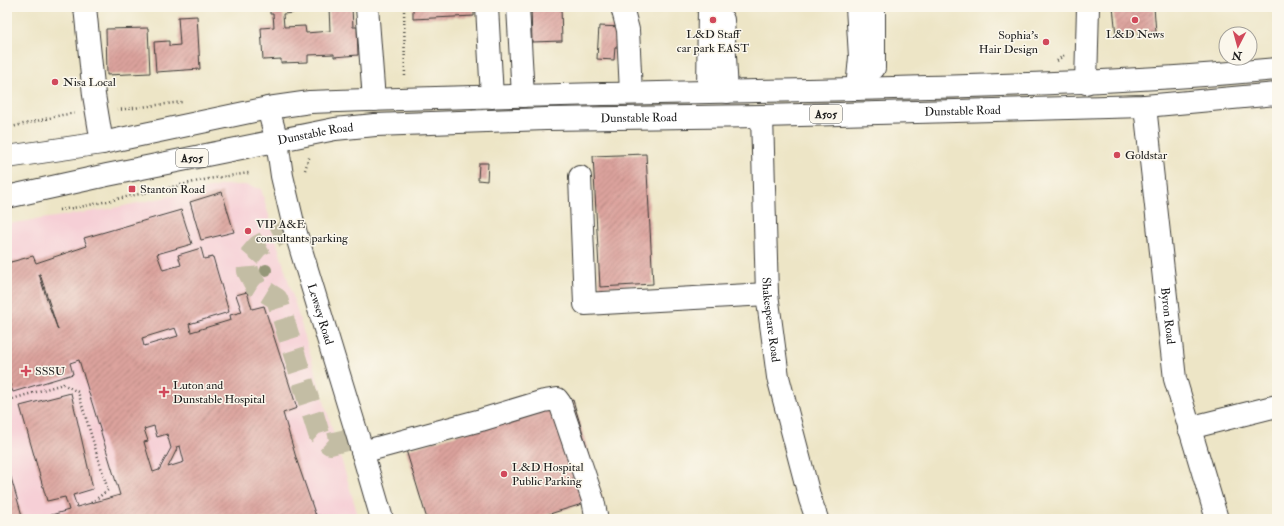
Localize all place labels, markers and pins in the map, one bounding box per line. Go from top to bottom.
marker: L&D Staff car park EAST [708,15,718,25]
marker: L&D News [1130,15,1140,25]
place label: L&D Staff car park EAST [677,27,749,56]
place label: L&D News [1106,27,1164,42]
place label: Sophia's Hair Design [979,28,1038,57]
marker: Sophia's Hair Design [1041,37,1051,47]
place label: Nisa Local [63,75,116,90]
marker: Nisa Local [50,77,60,87]
place label: Goldstar [1125,148,1168,163]
marker: Goldstar [1112,150,1122,160]
place label: Stanton Road [140,182,205,197]
marker: Stanton Road [127,184,137,194]
place label: VIP A&E consultants parking [256,217,349,246]
marker: VIP A&E consultants parking [243,226,253,236]
place label: SSSU [35,364,65,379]
marker: SSSU [20,365,32,377]
place label: Luton and Dunstable Hospital [173,378,265,407]
marker: Luton and Dunstable Hospital [158,386,170,398]
place label: L&D Hospital Public Parking [512,460,584,489]
marker: L&D Hospital Public Parking [499,469,509,479]

